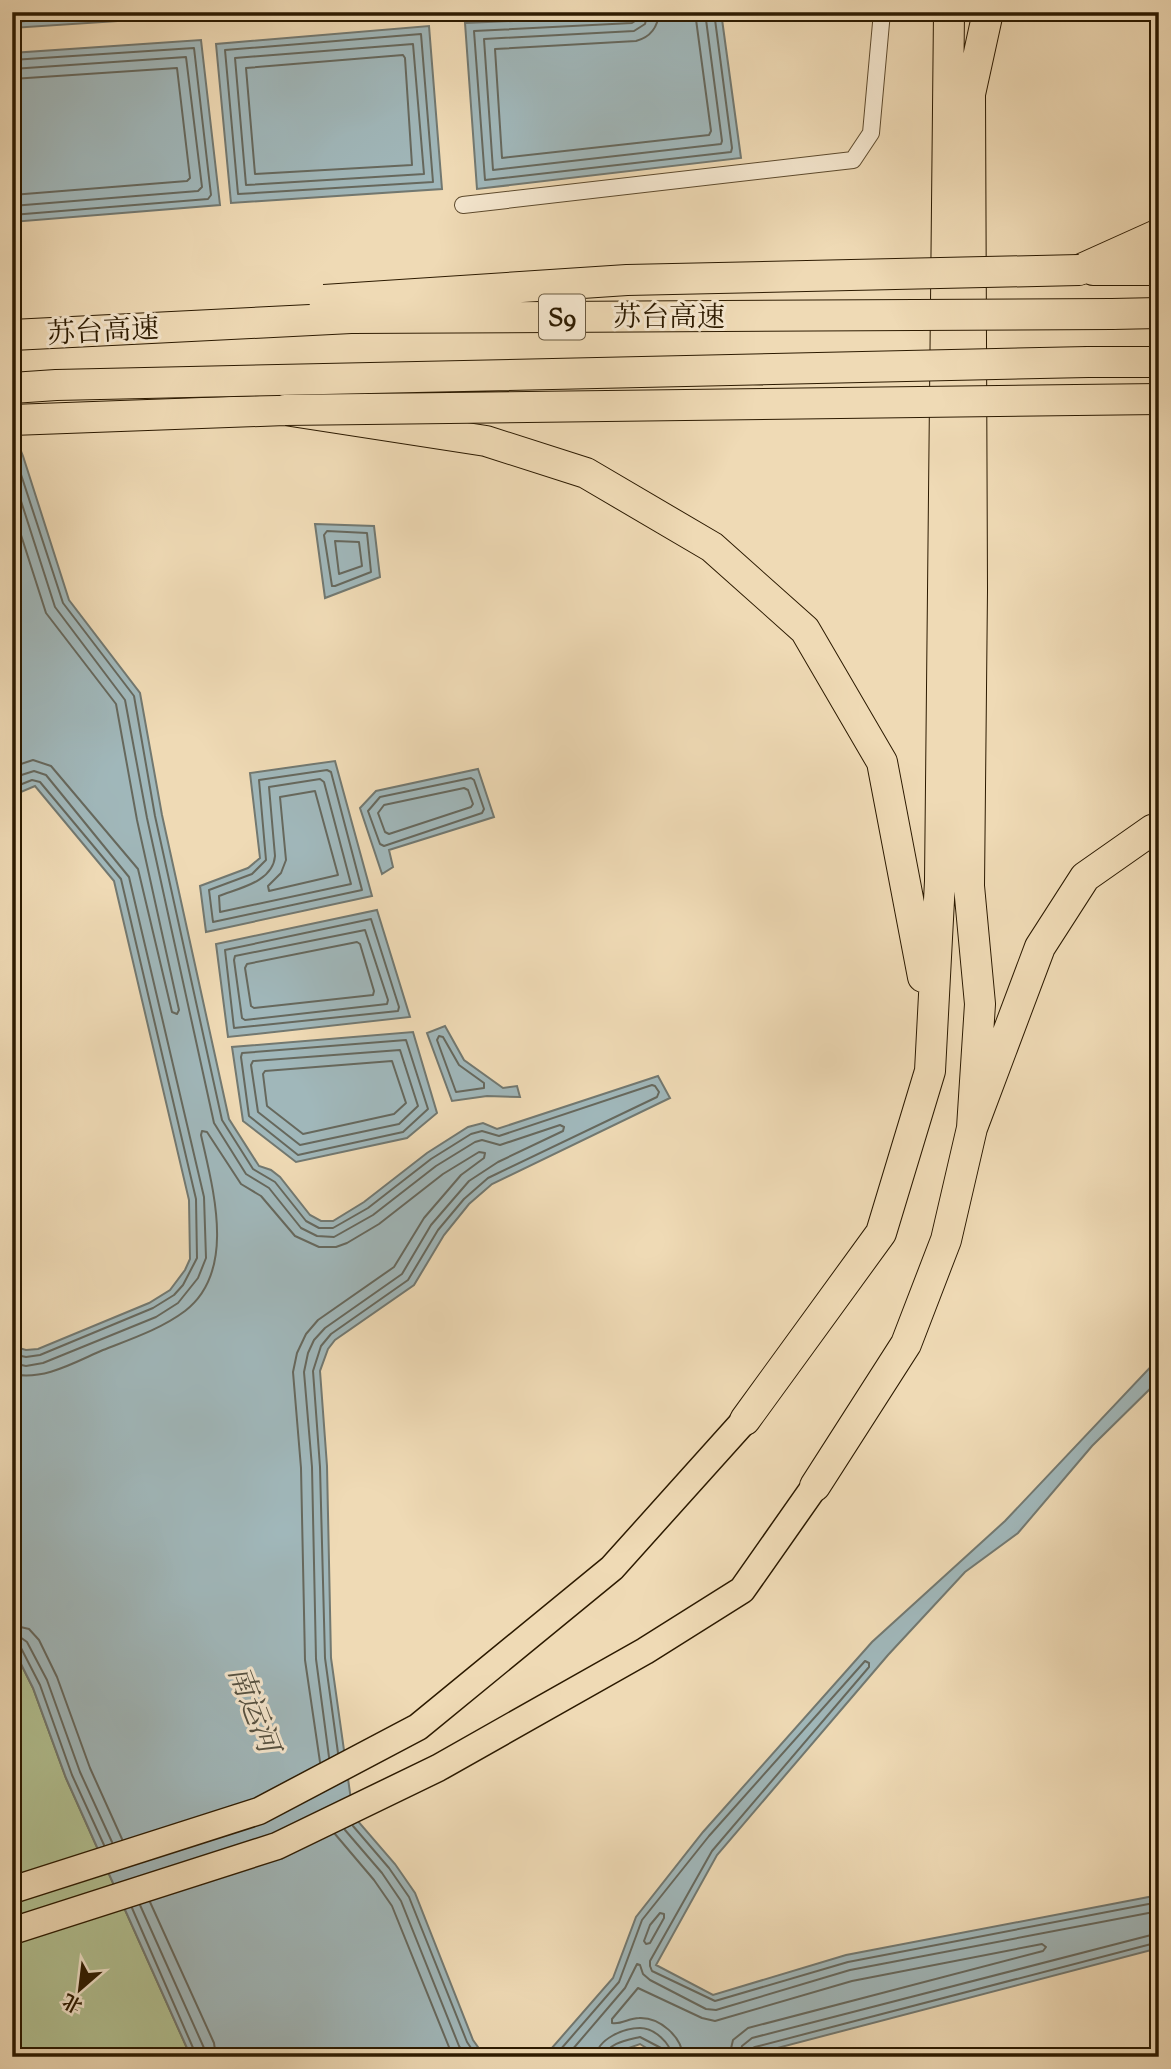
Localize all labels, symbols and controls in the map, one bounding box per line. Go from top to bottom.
road number: S9 [539,294,585,340]
street label: 苏台高速 [613,299,725,339]
street label: 苏台高速 [46,310,160,356]
water label: 南运河 [215,1660,290,1764]
north arrow [46,1954,116,2024]
text: 北 [58,1985,88,2018]

